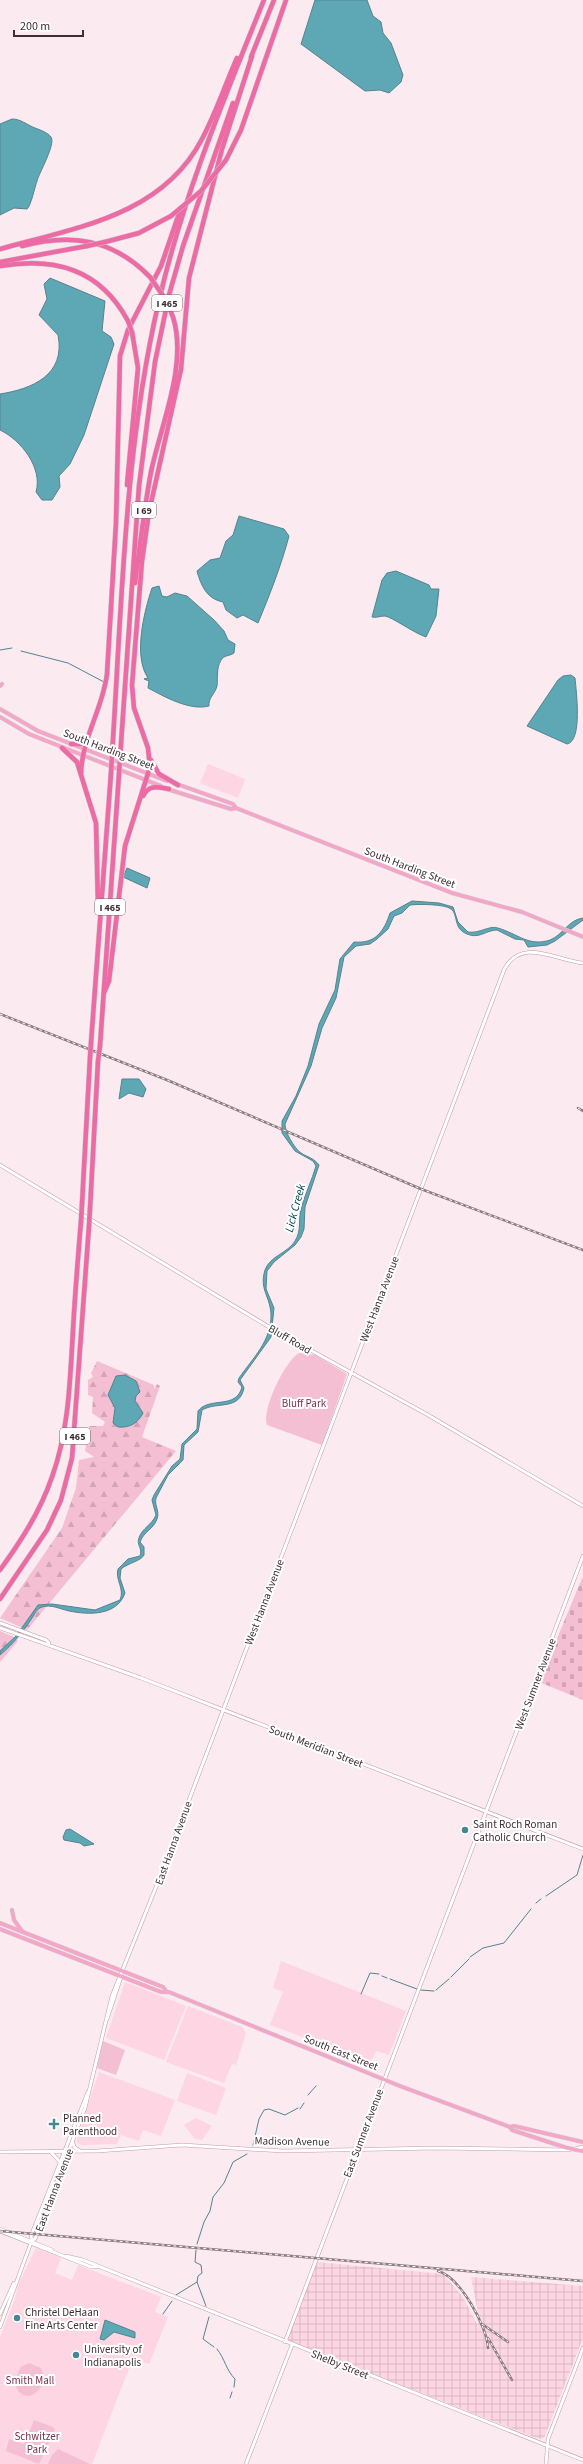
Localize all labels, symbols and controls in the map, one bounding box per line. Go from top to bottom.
scale bar [14,12,83,38]
text: 200 m [20,18,50,35]
road number: I 465 [152,295,182,311]
road number: I 69 [132,502,156,518]
street label: South Harding Street [61,725,157,774]
street label: South Harding Street [362,843,458,892]
road number: I 465 [95,899,125,915]
water label: Lick Creek [281,1182,310,1234]
street label: West Hanna Avenue [356,1254,403,1344]
street label: Bluff Road [265,1321,314,1358]
park label: Bluff Park [282,1396,327,1411]
road number: I 465 [60,1428,90,1444]
street label: West Hanna Avenue [241,1557,288,1647]
street label: West Sumner Avenue [511,1636,560,1732]
street label: South Meridian Street [267,1722,365,1771]
street label: East Hanna Avenue [151,1799,196,1887]
place label: Saint Roch Roman Catholic Church [473,1817,557,1845]
marker: Saint Roch Roman Catholic Church [460,1825,470,1835]
street label: South East Street [301,2031,380,2074]
street label: East Sumner Avenue [340,2086,388,2180]
place label: Planned Parenthood [63,2111,117,2139]
marker: Planned Parenthood [48,2118,60,2130]
street label: Madison Avenue [254,2133,330,2150]
street label: East Hanna Avenue [32,2146,77,2234]
place label: Christel DeHaan Fine Arts Center [25,2305,99,2333]
marker: Christel DeHaan Fine Arts Center [12,2313,22,2323]
place label: University of Indianapolis [84,2342,142,2370]
street label: Shelby Street [309,2346,371,2383]
marker: University of Indianapolis [71,2350,81,2360]
park label: Smith Mall [6,2373,55,2388]
park label: Schwitzer Park [14,2429,60,2457]

